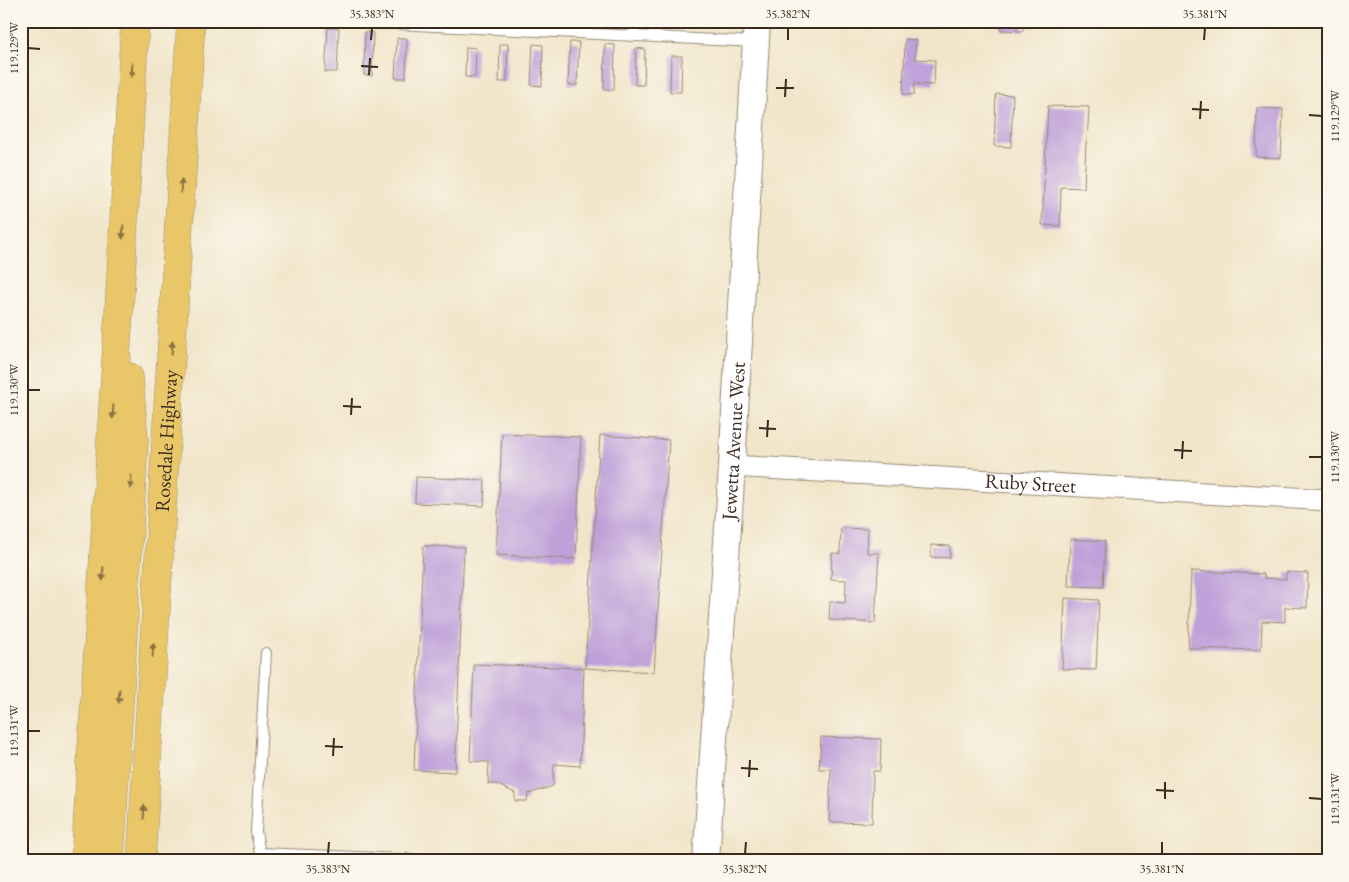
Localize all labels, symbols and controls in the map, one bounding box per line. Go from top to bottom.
text: 35.383°N [350,6,395,22]
text: 35.382°N [766,6,811,22]
text: 35.381°N [1183,6,1228,22]
text: 119.129°W [6,21,22,74]
one-way arrow [127,62,135,78]
text: 119.129°W [1327,89,1343,142]
one-way arrow [178,177,186,193]
one-way arrow [119,224,127,240]
one-way arrow [168,340,176,356]
street label: Jewetta Avenue West [715,360,751,523]
text: 119.130°W [6,363,22,416]
street label: Rosedale Highway [149,369,183,513]
one-way arrow [108,404,116,420]
text: 119.130°W [1327,430,1343,483]
street label: Ruby Street [984,467,1078,499]
one-way arrow [127,474,135,490]
one-way arrow [98,566,106,582]
one-way arrow [150,642,158,658]
one-way arrow [115,689,123,705]
text: 119.131°W [6,704,22,757]
text: 119.131°W [1327,772,1343,825]
one-way arrow [140,804,148,820]
text: 35.383°N [306,861,351,877]
text: 35.382°N [723,861,768,877]
text: 35.381°N [1140,861,1185,877]

